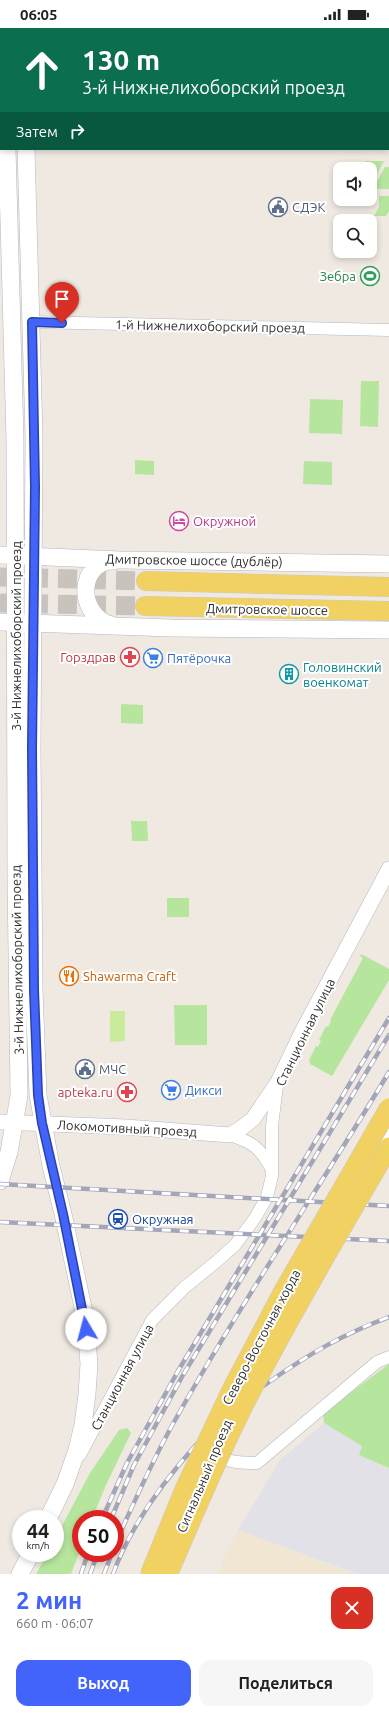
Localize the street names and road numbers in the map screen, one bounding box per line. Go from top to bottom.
street label: 1-й Нижнелихоборский проезд [115,317,305,335]
street label: 3-й Нижнелихоборский проезд [9,541,23,731]
street label: Дмитровское шоссе (дублёр) [105,551,283,570]
street label: Дмитровское шоссе [206,601,328,617]
street label: 3-й Нижнелихоборский проезд [8,865,26,1055]
street label: Станционная улица [273,976,337,1088]
street label: Локомотивный проезд [57,1117,198,1139]
street label: Северо-Восточная хорда [219,1267,303,1407]
street label: Станционная улица [88,1322,156,1432]
street label: Сигнальный проезд [174,1417,234,1534]

